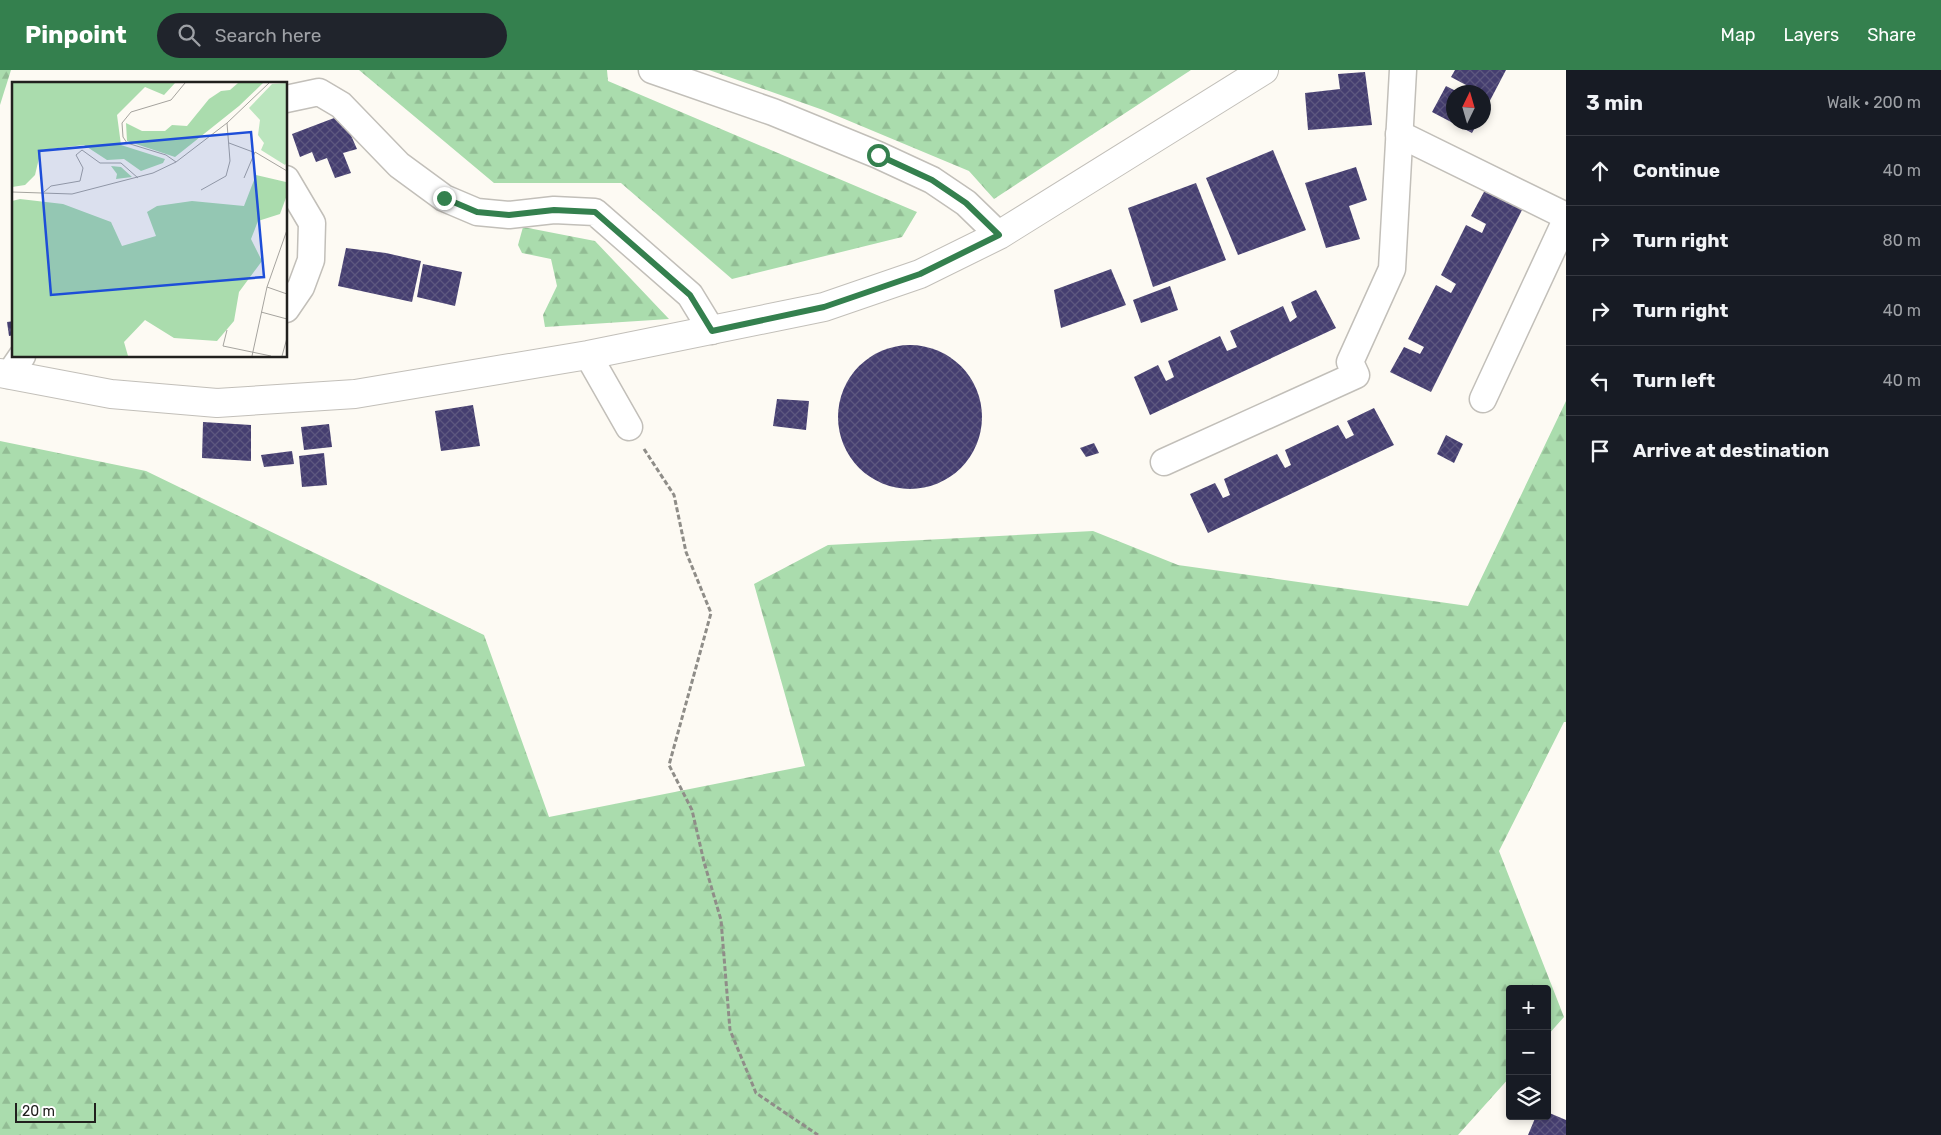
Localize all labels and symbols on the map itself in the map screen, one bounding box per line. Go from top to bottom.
inset map [12,82,288,358]
north arrow [1446,85,1491,130]
route start [867,144,890,167]
route end [433,187,456,210]
scale bar [15,1100,96,1123]

